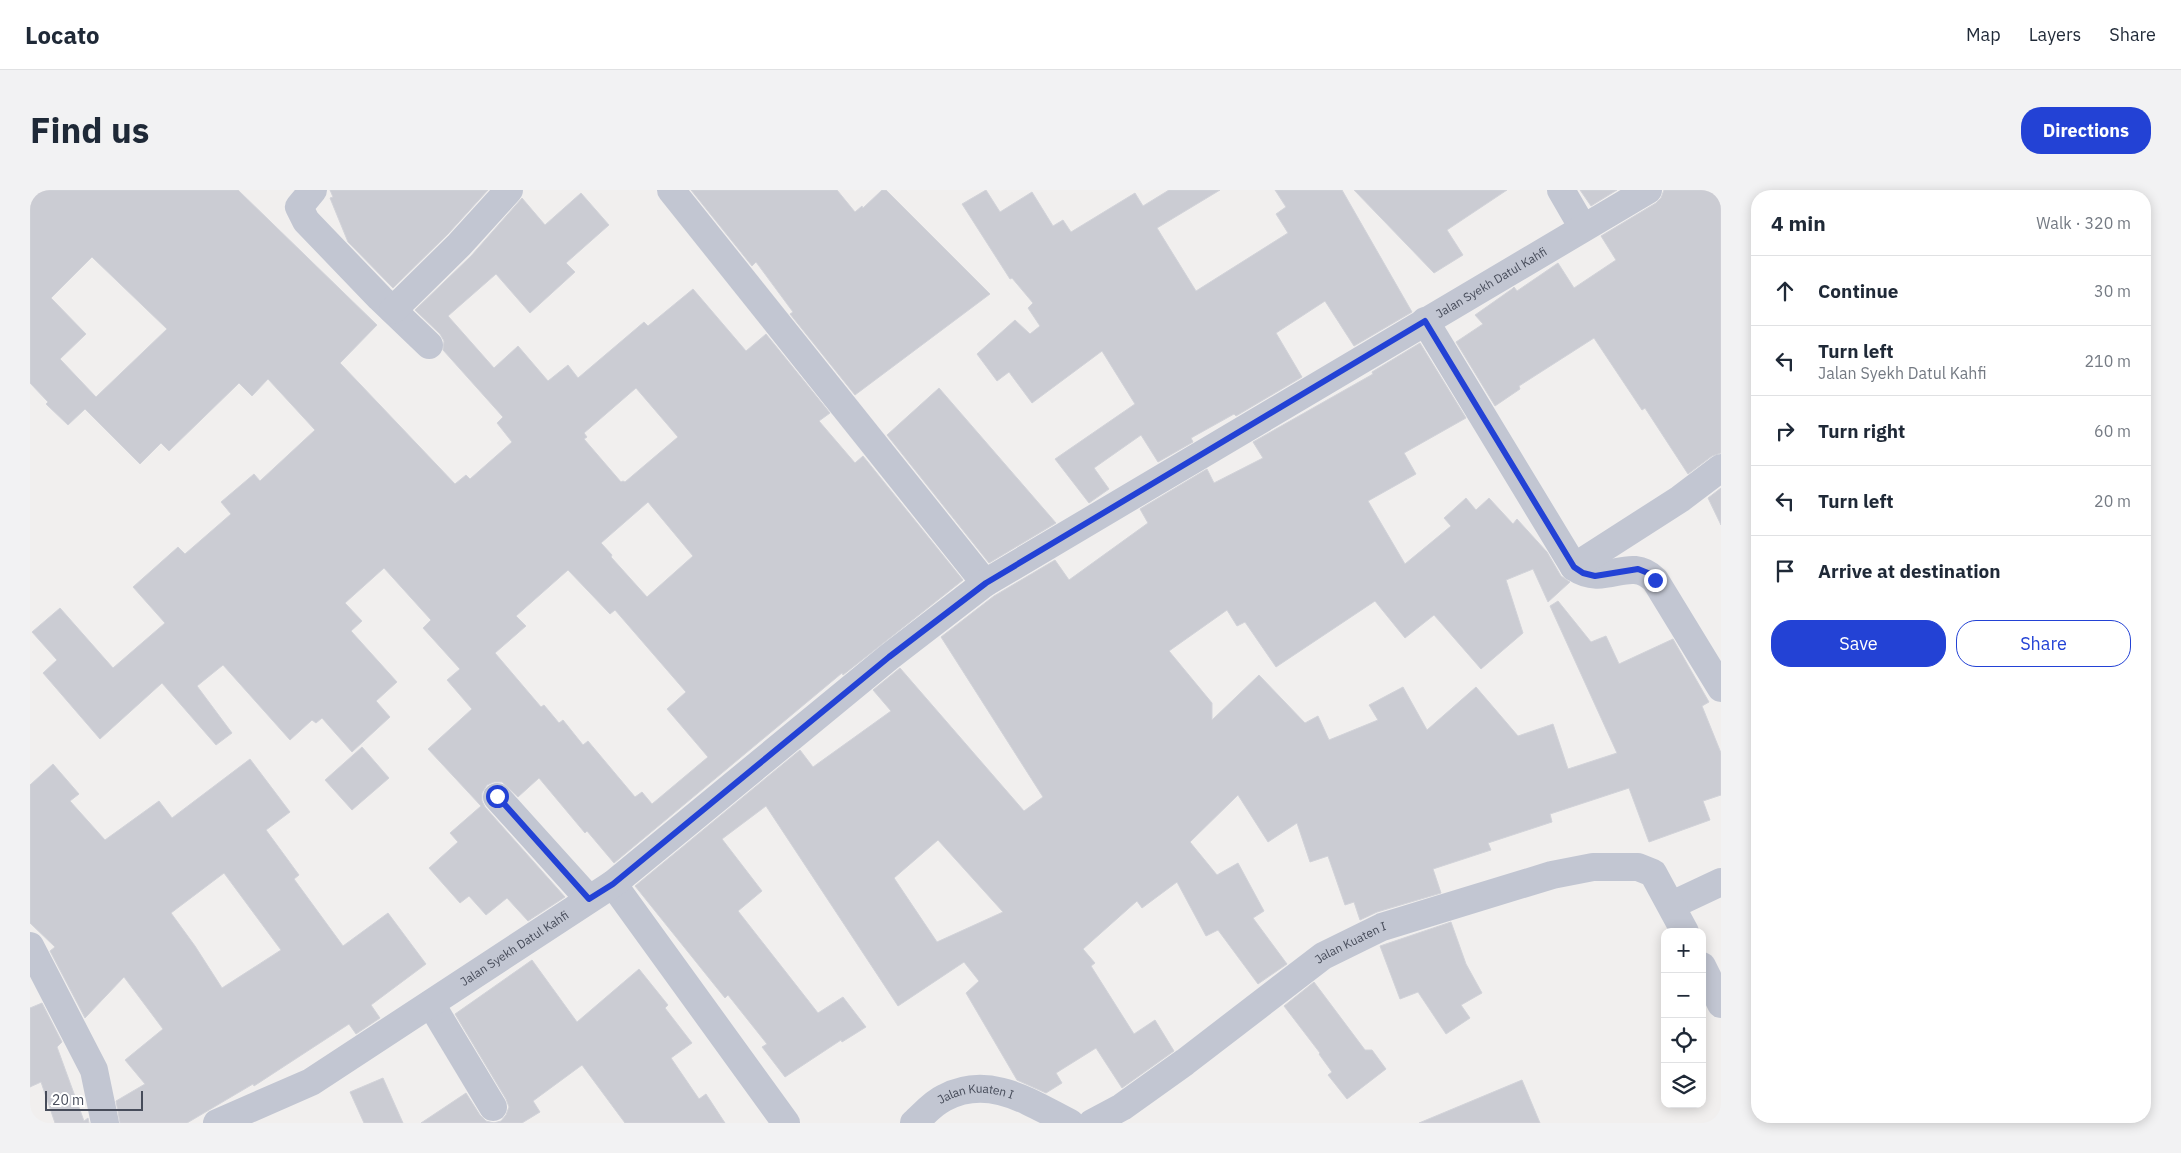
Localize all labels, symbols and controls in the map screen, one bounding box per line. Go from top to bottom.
text: Locato [25,19,100,51]
text: Map [1966,23,2001,46]
text: Layers [2029,23,2081,46]
text: Share [2109,23,2156,46]
text: Find us [30,107,149,153]
button: Directions [2021,107,2151,154]
text: 4 min [1771,209,1826,237]
text: Walk · 320 m [2036,213,2131,233]
street label: Jalan Syekh Datul Kahfi [1433,244,1549,321]
icon: ahead [1771,277,1799,305]
text: Continue [1818,279,1898,303]
text: 30 m [2094,281,2131,301]
text: Turn left [1818,339,1894,363]
icon: left [1771,347,1799,375]
text: 210 m [2084,351,2131,371]
text: Jalan Syekh Datul Kahfi [1818,363,1986,383]
icon: right [1771,417,1799,445]
text: Turn right [1818,419,1905,443]
text: 60 m [2094,421,2131,441]
icon: left [1771,487,1799,515]
text: Turn left [1818,489,1894,513]
text: 20 m [2094,491,2131,511]
icon: arrive [1771,557,1799,585]
text: Arrive at destination [1818,559,2001,583]
route end [1644,569,1667,592]
button: Save [1771,620,1946,667]
button: Share [1956,620,2131,667]
route start [486,785,509,808]
street label: Jalan Syekh Datul Kahfi [457,907,571,989]
street label: Jalan Kuaten I [1311,918,1388,967]
map controls [1661,928,1706,1108]
button: + [1661,928,1706,973]
button: − [1661,973,1706,1018]
button: locate [1661,1018,1706,1063]
button: layers [1661,1063,1706,1108]
street label: Jalan Kuaten I [935,1081,1016,1107]
scale bar [45,1088,142,1111]
text: 20 m [52,1091,84,1109]

